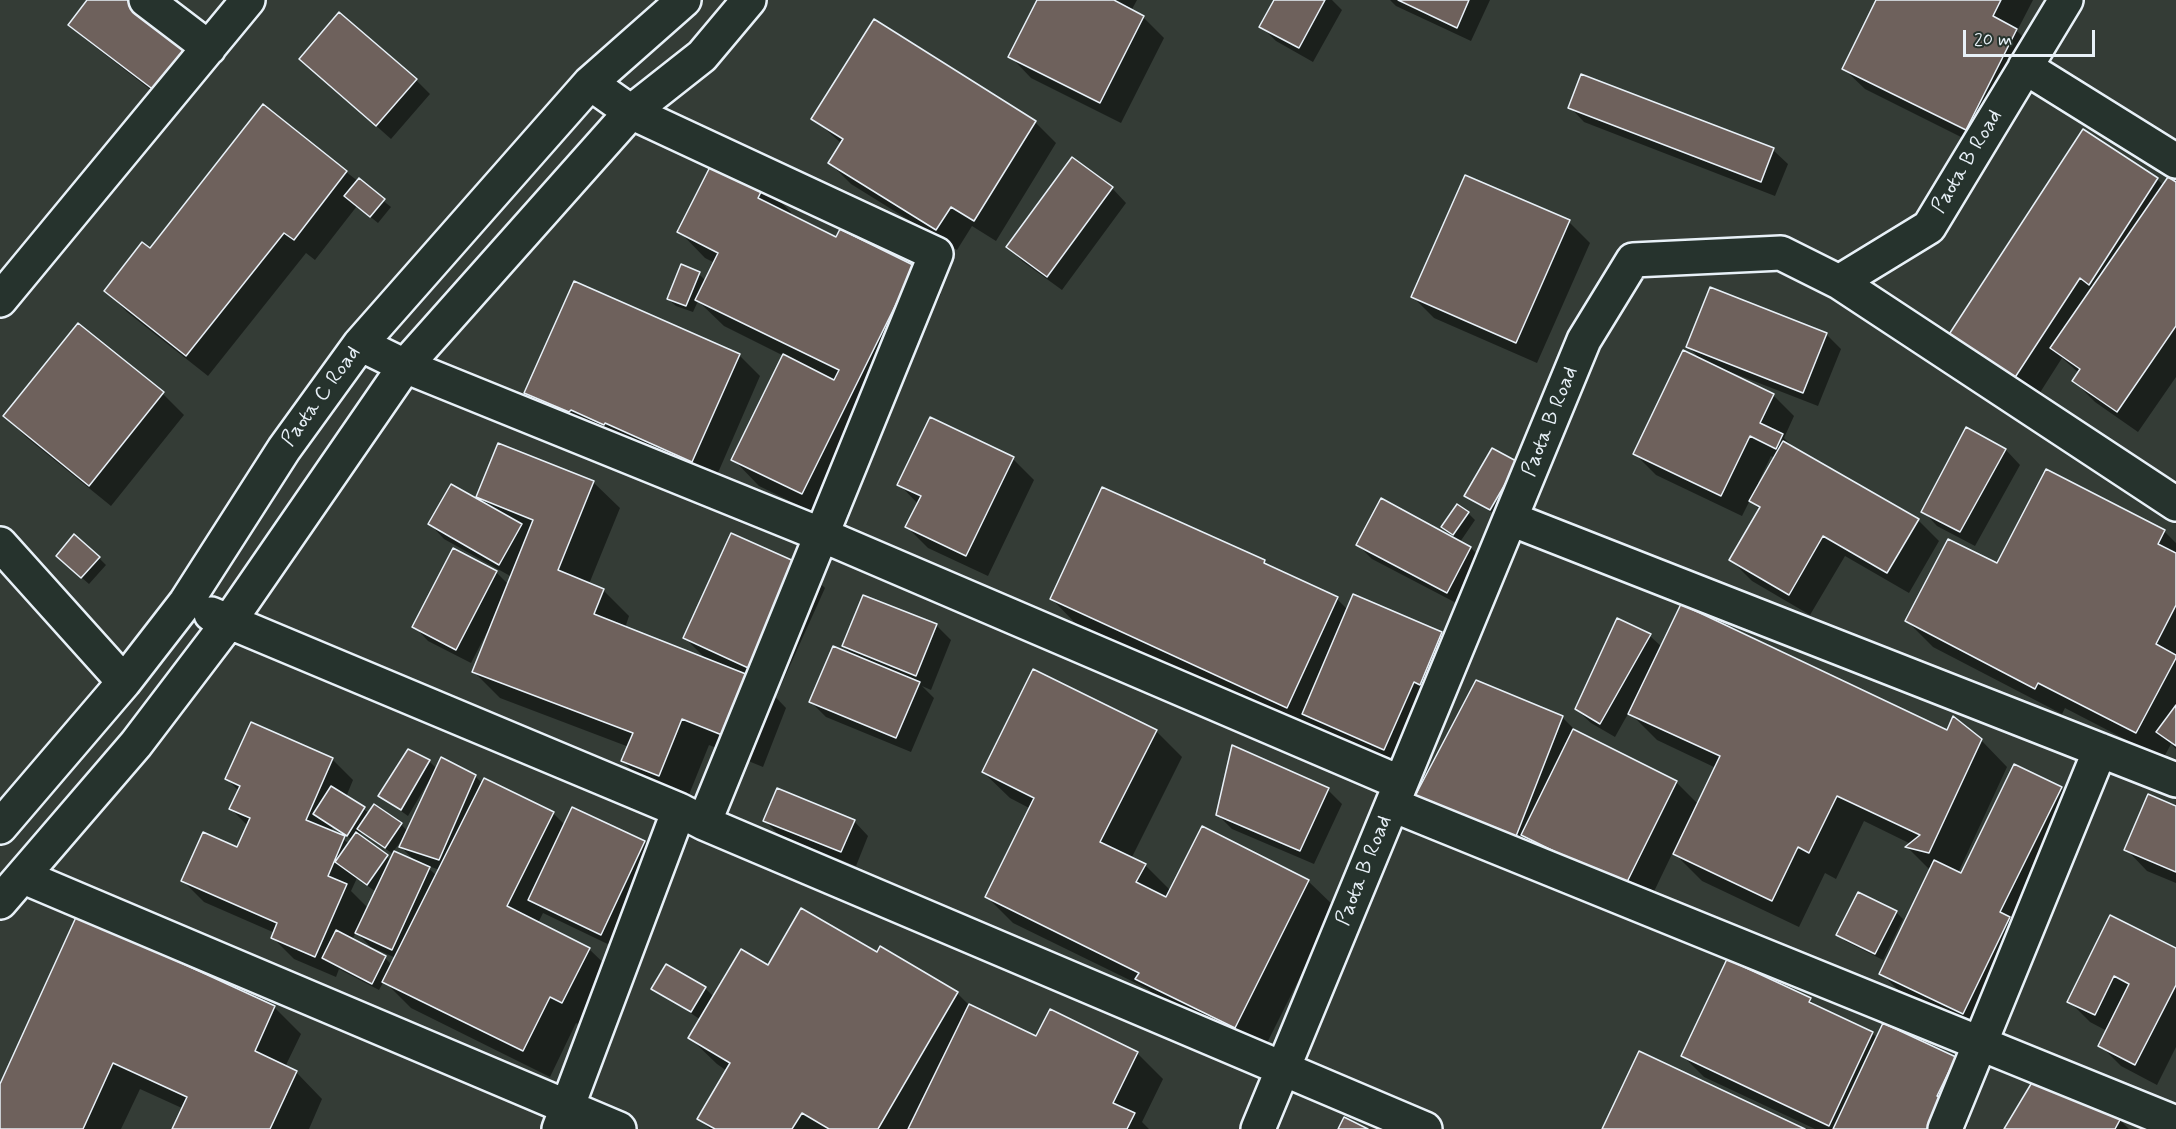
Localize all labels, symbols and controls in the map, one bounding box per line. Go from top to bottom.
scale bar [1966,18,2098,56]
text: 20 m [1974,28,2012,52]
street label: Paota B Road [1927,106,2009,218]
street label: Paota C Road [277,342,367,452]
street label: Paota B Road [1518,363,1584,481]
street label: Paota B Road [1332,812,1398,930]

